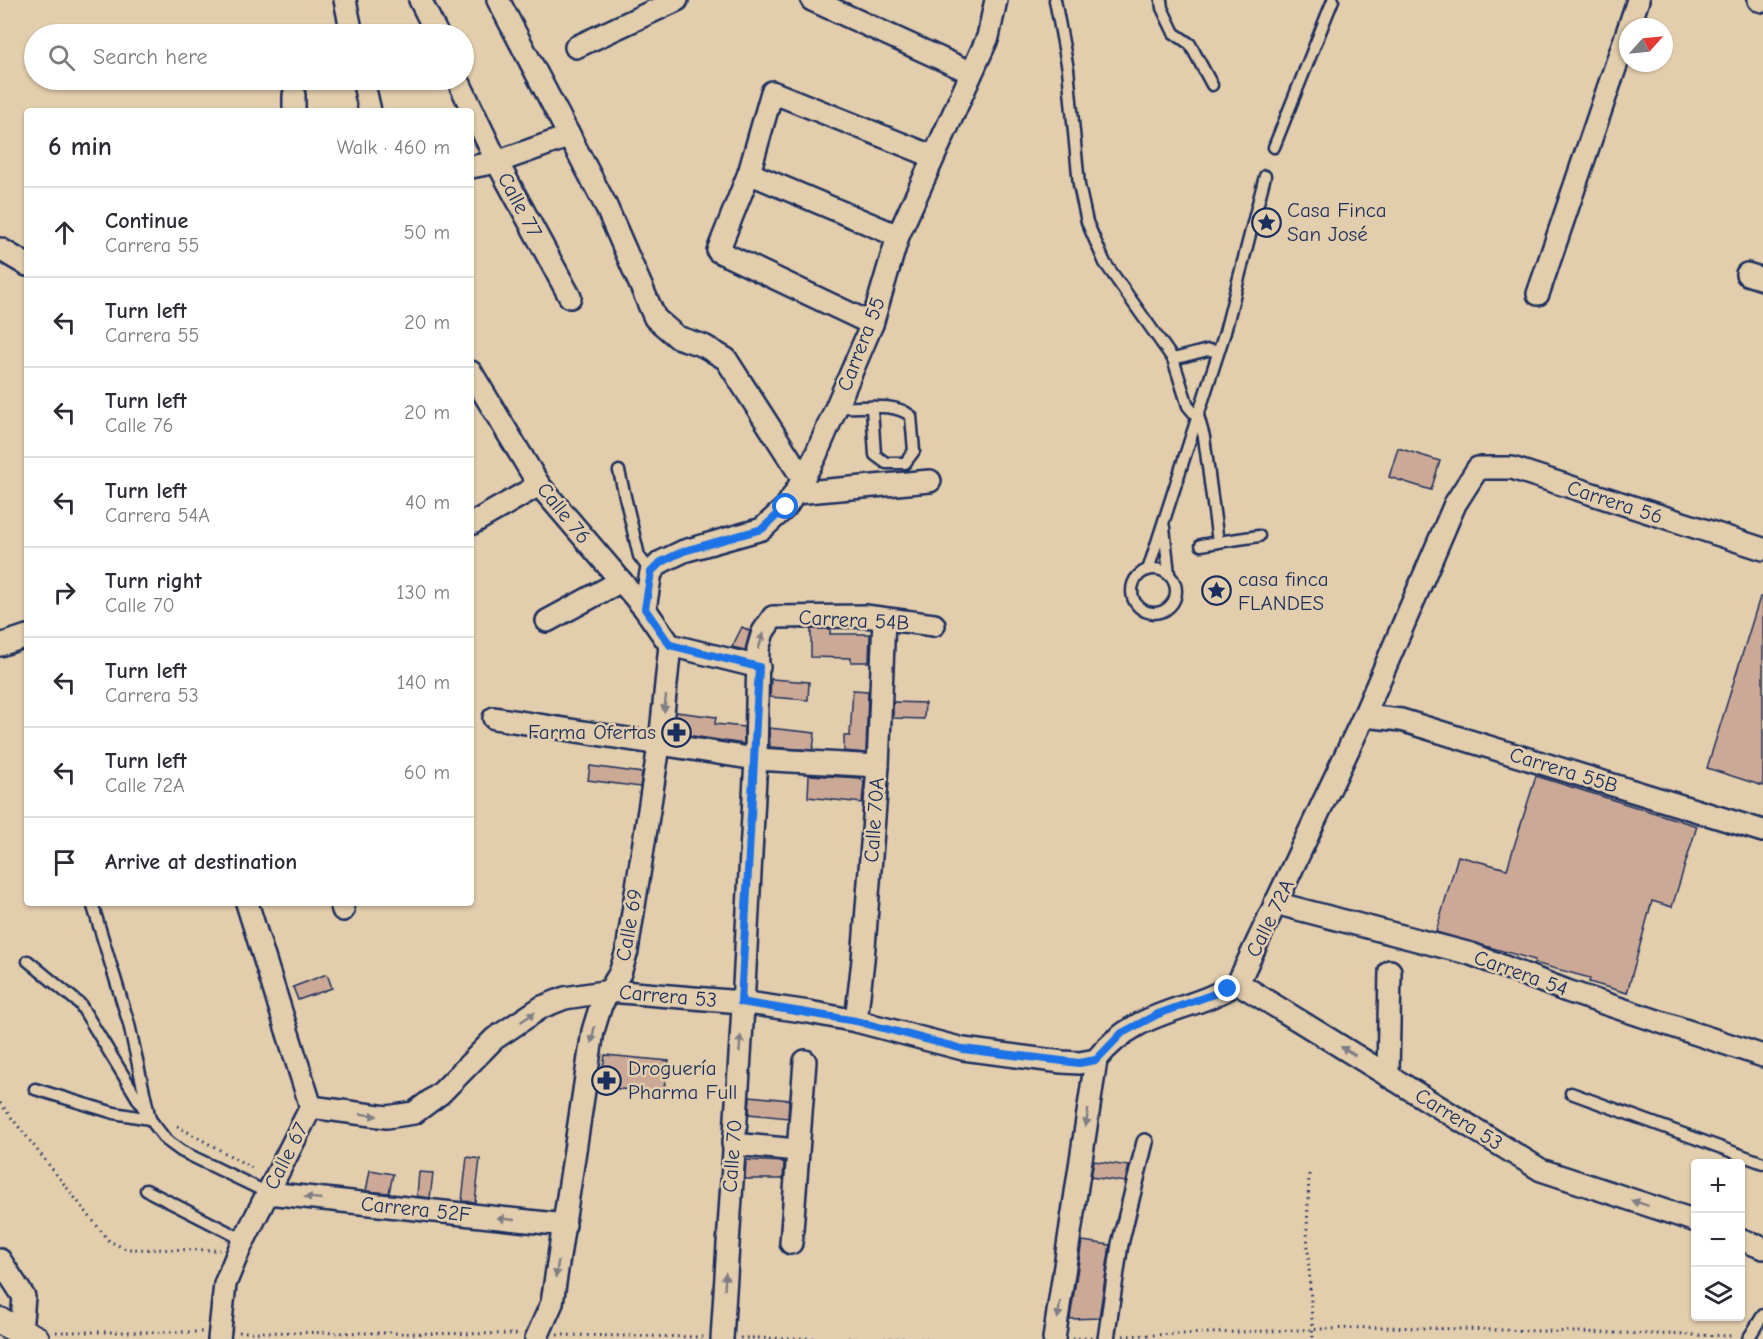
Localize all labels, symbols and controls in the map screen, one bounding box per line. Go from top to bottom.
north arrow [1619,18,1673,72]
search box [24,24,474,90]
icon: search [45,41,78,74]
text: Search here [93,44,208,70]
text: 6 min [48,132,112,162]
text: Walk · 460 m [337,136,450,159]
street label: Calle 77 [493,168,547,242]
place label: Casa Finca San José [1287,198,1387,246]
place icon: Casa Finca San José [1250,206,1282,238]
text: Continue [105,208,188,234]
icon: ahead [48,216,81,249]
text: 50 m [404,221,450,244]
text: Carrera 55 [105,234,199,257]
street label: Carrera 55 [832,293,890,395]
text: Turn left [105,298,187,324]
icon: left [48,306,81,339]
text: 20 m [404,311,450,334]
text: Carrera 55 [105,324,199,347]
text: Turn left [105,388,187,414]
icon: left [48,396,81,429]
text: 20 m [404,401,450,424]
text: Calle 76 [105,414,173,437]
street label: Carrera 56 [1564,475,1666,529]
text: Turn left [105,478,187,504]
street label: Calle 76 [532,478,596,548]
icon: left [48,486,81,519]
text: 40 m [405,491,450,514]
route start [772,493,798,519]
text: Carrera 54A [105,504,210,527]
place label: casa finca FLANDES [1238,567,1329,615]
text: Turn right [105,568,202,594]
place icon: casa finca FLANDES [1201,575,1233,607]
icon: right [48,576,81,609]
text: 130 m [397,581,450,604]
text: Calle 70 [105,594,175,617]
street label: Carrera 54B [798,605,910,635]
one-way arrow [757,632,766,650]
text: Turn left [105,658,187,684]
icon: left [48,666,81,699]
text: 140 m [397,671,450,694]
text: Carrera 53 [105,684,199,707]
one-way arrow [660,694,669,713]
pharmacy icon: Farma Ofertas [661,716,693,748]
place label: Farma Ofertas [528,720,656,744]
street label: Carrera 55B [1507,742,1621,798]
text: Turn left [105,748,187,774]
icon: left [48,756,81,789]
text: 60 m [404,761,450,784]
text: Calle 72A [105,774,185,797]
street label: Calle 70A [859,777,889,863]
icon: arrive [48,846,81,879]
text: Arrive at destination [105,849,297,875]
street label: Calle 72A [1241,875,1299,961]
street label: Calle 69 [611,887,647,963]
street label: Carrera 54 [1471,945,1571,1001]
route end [1214,975,1240,1001]
street label: Carrera 53 [618,980,718,1012]
one-way arrow [520,1012,536,1023]
one-way arrow [588,1026,597,1045]
one-way arrow [736,1035,745,1054]
one-way arrow [1340,1045,1356,1056]
place label: Droguería Pharma Full [628,1056,737,1104]
pharmacy icon: Droguería Pharma Full [591,1064,623,1096]
street label: Carrera 53 [1411,1083,1507,1155]
one-way arrow [1083,1108,1092,1127]
one-way arrow [360,1110,379,1119]
street label: Calle 67 [259,1119,313,1193]
street label: Calle 70 [717,1119,747,1193]
map controls [1691,1159,1745,1321]
button: + [1691,1159,1745,1213]
street label: Carrera 52F [360,1191,472,1227]
one-way arrow [303,1193,322,1203]
one-way arrow [1631,1197,1649,1207]
button: − [1691,1213,1745,1267]
one-way arrow [497,1214,516,1224]
one-way arrow [553,1260,562,1279]
button: layers [1691,1267,1745,1321]
one-way arrow [720,1271,729,1290]
one-way arrow [1054,1301,1063,1320]

